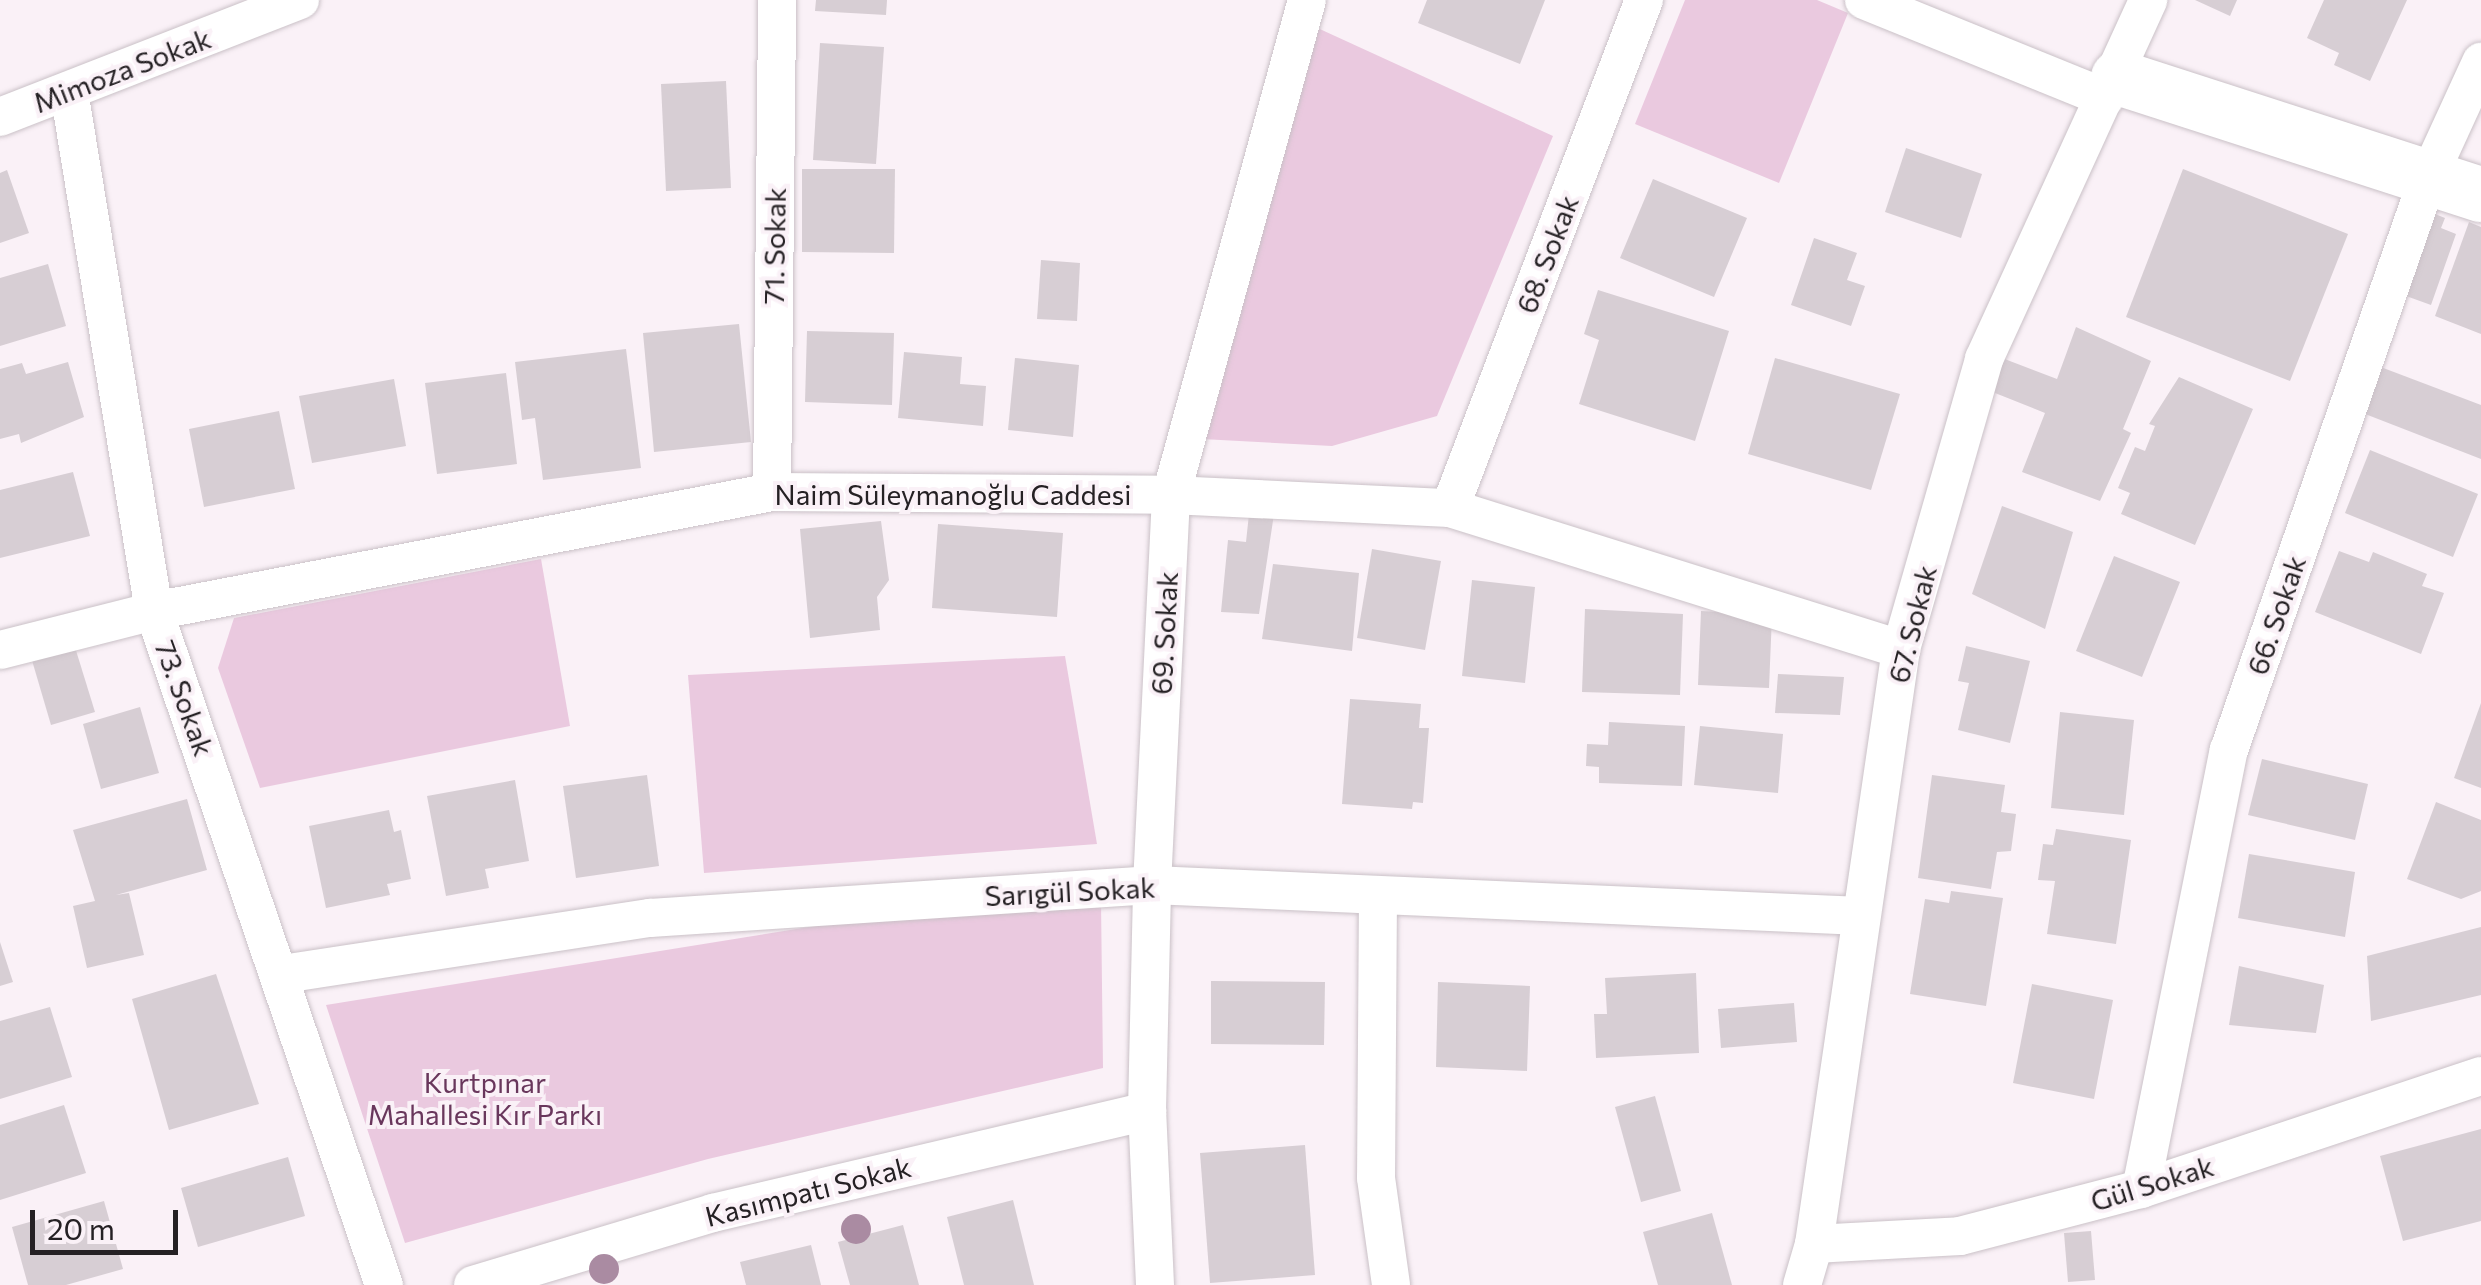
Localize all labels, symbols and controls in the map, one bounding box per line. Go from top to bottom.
street label: Mimoza Sokak [29,21,215,119]
street label: 71. Sokak [756,187,792,305]
street label: 68. Sokak [1509,190,1585,318]
street label: Naim Süleymanoğlu Caddesi [775,477,1131,511]
street label: 66. Sokak [2240,551,2312,679]
street label: 67. Sokak [1881,562,1943,686]
street label: 69. Sokak [1144,571,1184,695]
street label: 73. Sokak [149,636,221,760]
street label: Sarıgül Sokak [984,870,1156,912]
park label: Kurtpınar Mahallesi Kır Parkı [368,1065,602,1131]
street label: Gül Sokak [2086,1148,2218,1218]
street label: Kasımpatı Sokak [701,1149,915,1233]
scale bar [35,1190,182,1252]
text: 20 m [47,1209,115,1246]

